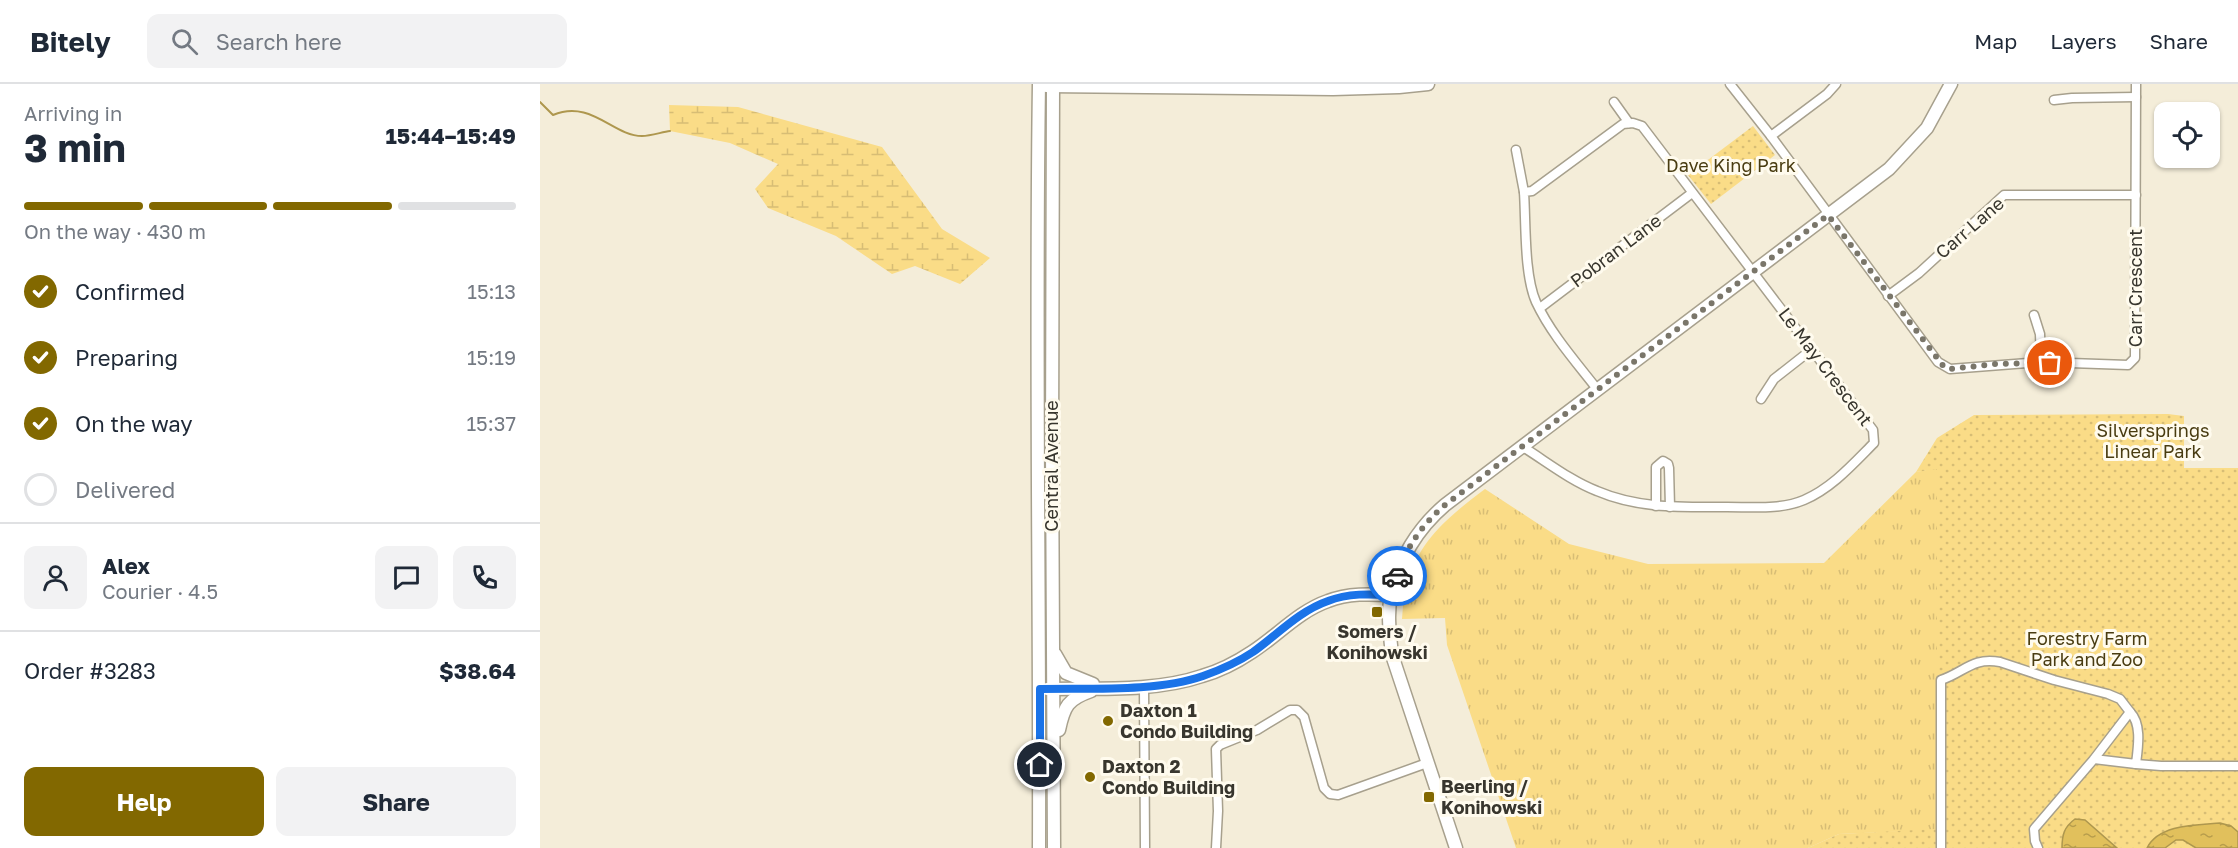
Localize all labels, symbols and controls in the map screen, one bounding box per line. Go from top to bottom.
search box [147,14,567,68]
text: Bitely [30,25,111,58]
icon: search [168,25,201,58]
text: Search here [216,28,342,55]
text: Map [1974,28,2017,54]
text: Layers [2050,28,2117,54]
text: Share [2150,28,2208,54]
text: Arriving in [24,101,122,125]
map controls [2154,102,2220,168]
button: locate [2154,102,2220,168]
text: 15:44–15:49 [386,122,516,149]
text: 3 min [24,124,126,171]
park label: Dave King Park [1666,154,1796,176]
street label: Carr Lane [1931,192,2008,263]
street label: Pobran Lane [1566,209,1665,292]
text: On the way · 430 m [24,219,206,243]
street label: Carr Crescent [2124,229,2146,347]
icon: check [24,275,57,308]
text: Confirmed [75,278,185,305]
text: 15:13 [467,279,516,303]
street label: Le May Crescent [1774,303,1877,430]
pin [2024,337,2075,388]
icon: check [24,341,57,374]
text: Preparing [75,344,178,371]
text: 15:19 [467,345,516,369]
icon: bag [2033,346,2066,379]
street label: Central Avenue [1040,400,1062,532]
icon: check [24,407,57,440]
text: On the way [75,410,193,437]
text: 15:37 [466,411,516,435]
park label: Silversprings Linear Park [2096,419,2210,462]
text: Delivered [75,476,175,503]
button: person [24,546,87,609]
button: chat [375,546,438,609]
button: phone [453,546,516,609]
courier [1367,546,1427,606]
text: Alex [102,552,150,579]
icon: car [1381,560,1414,593]
text: Courier · 4.5 [102,579,218,603]
marker: Somers / Konihowski [1370,605,1384,619]
place label: Somers / Konihowski [1326,620,1428,663]
park label: Forestry Farm Park and Zoo [2027,627,2147,670]
text: Order #3283 [24,657,156,684]
text: $38.64 [439,657,516,684]
place label: Daxton 1 Condo Building [1120,699,1253,742]
marker: Daxton 1 Condo Building [1101,714,1115,728]
pin [1014,739,1065,790]
icon: home [1023,748,1056,781]
place label: Daxton 2 Condo Building [1102,755,1235,798]
button: Help [24,767,264,836]
button: Share [276,767,516,836]
marker: Daxton 2 Condo Building [1083,770,1097,784]
place label: Beerling / Konihowski [1441,775,1542,818]
marker: Beerling / Konihowski [1422,790,1436,804]

